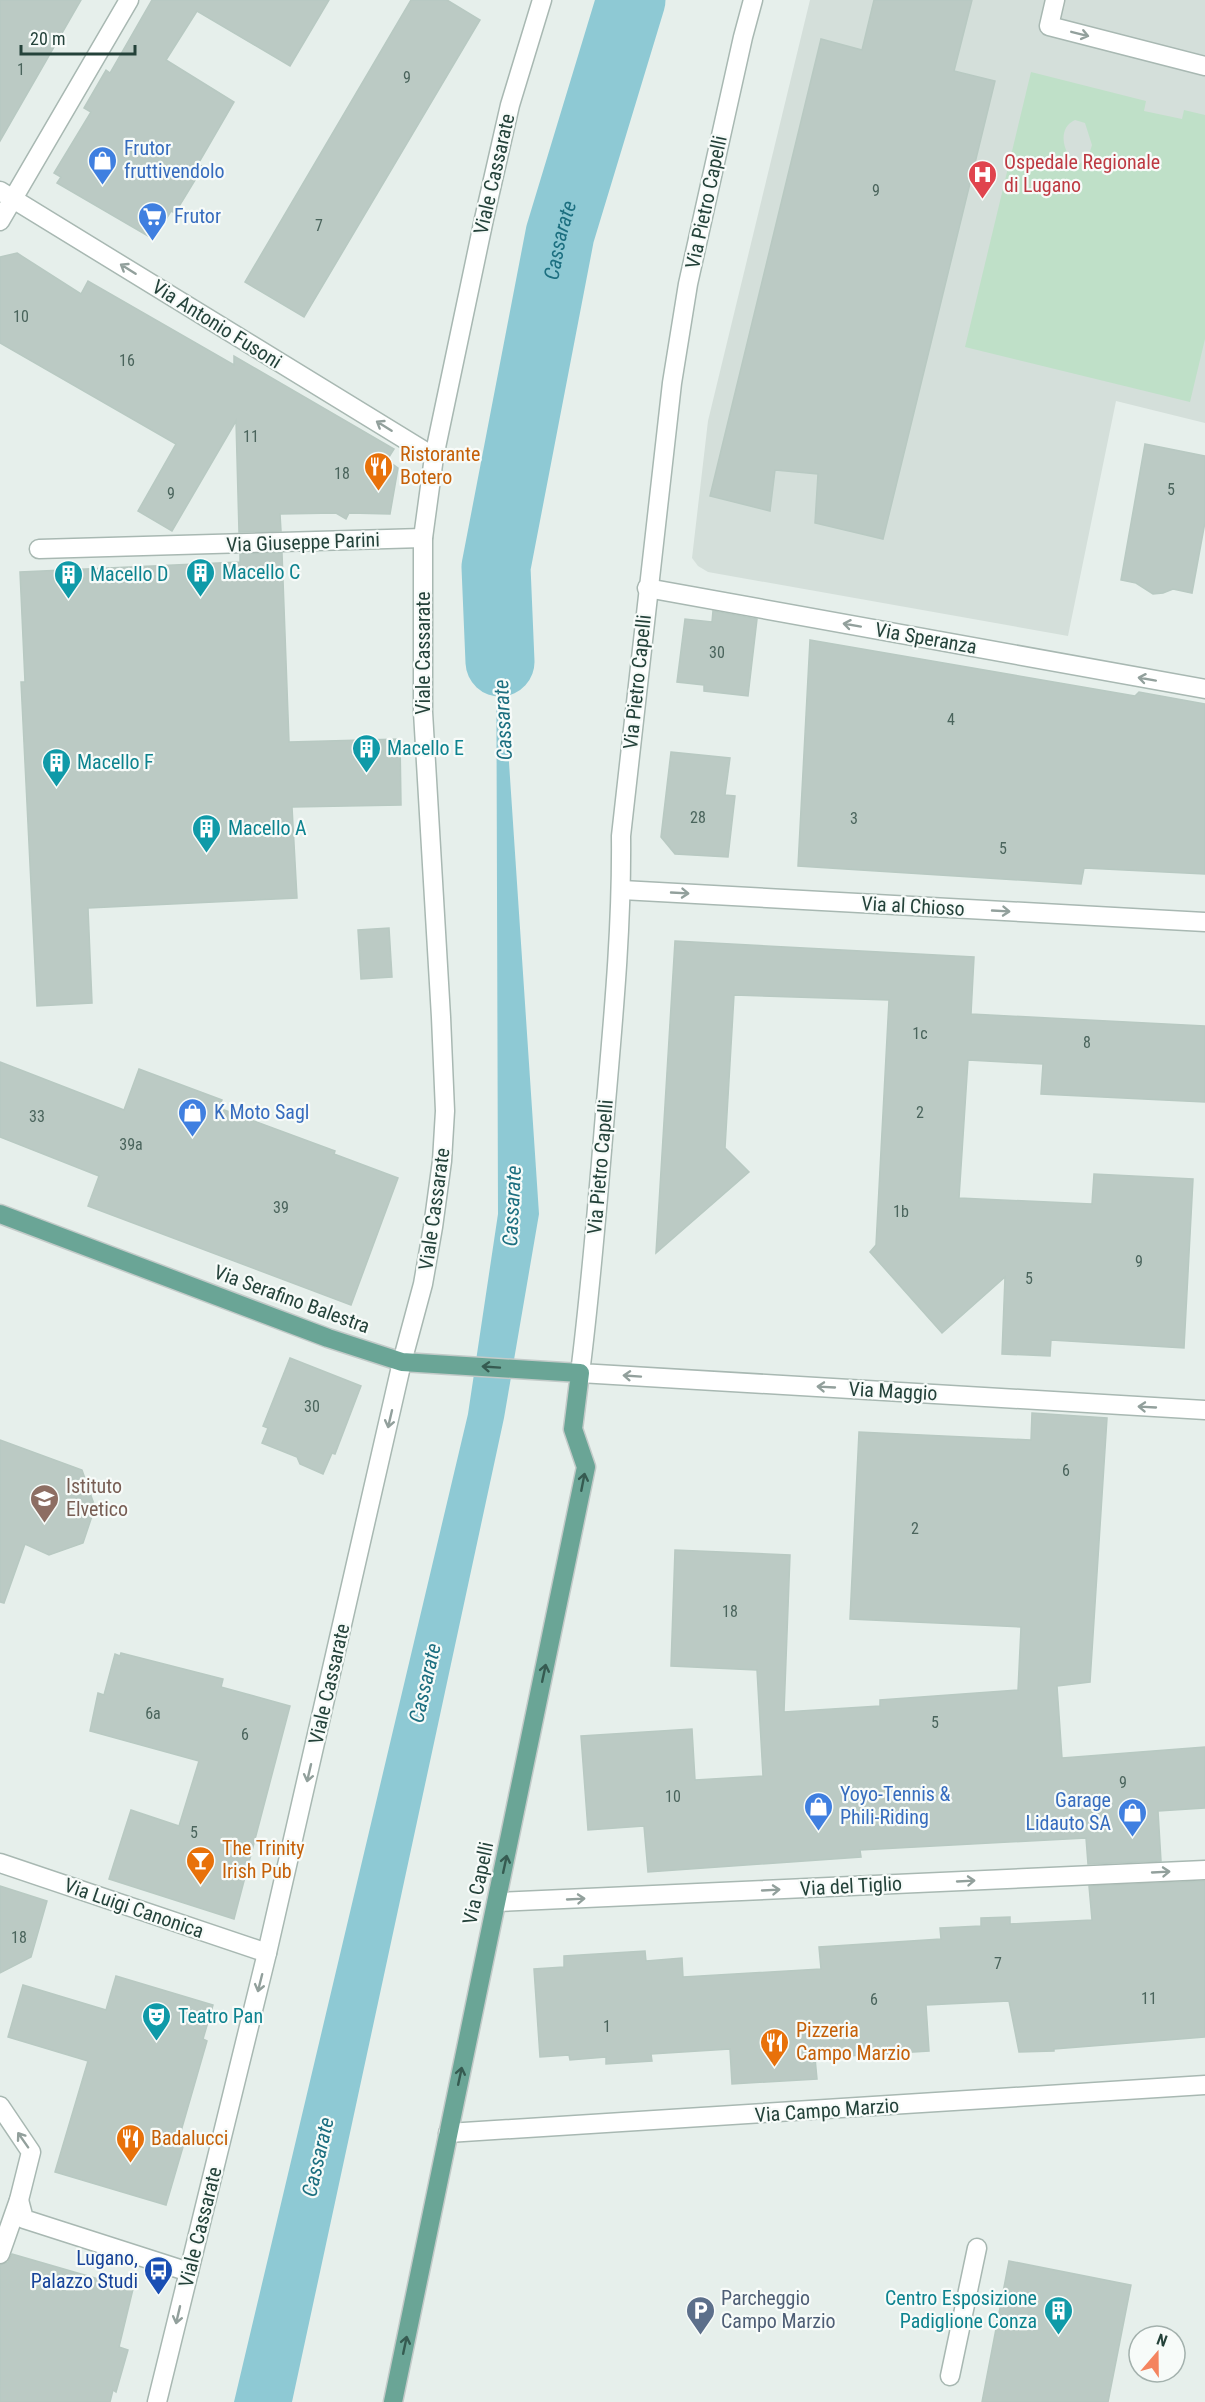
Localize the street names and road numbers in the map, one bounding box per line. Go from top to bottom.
street label: Viale Cassarate [468,111,520,237]
street label: Via Pietro Capelli [680,133,732,271]
street label: Via Antonio Fusoni [148,275,286,373]
street label: Via Giuseppe Parini [226,527,380,557]
street label: Viale Cassarate [411,591,435,715]
street label: Via Pietro Capelli [618,613,656,751]
street label: Via Speranza [873,617,979,659]
street label: Via al Chioso [861,891,965,921]
street label: Via Pietro Capelli [582,1099,618,1235]
street label: Viale Cassarate [414,1146,454,1272]
street label: Via Serafino Balestra [211,1260,373,1338]
street label: Via Maggio [848,1377,938,1405]
street label: Viale Cassarate [303,1621,355,1747]
street label: Via Capelli [458,1839,498,1927]
street label: Via del Tiglio [799,1871,903,1901]
street label: Via Luigi Canonica [61,1873,207,1943]
street label: Via Campo Marzio [754,2093,900,2127]
street label: Viale Cassarate [173,2164,227,2290]

